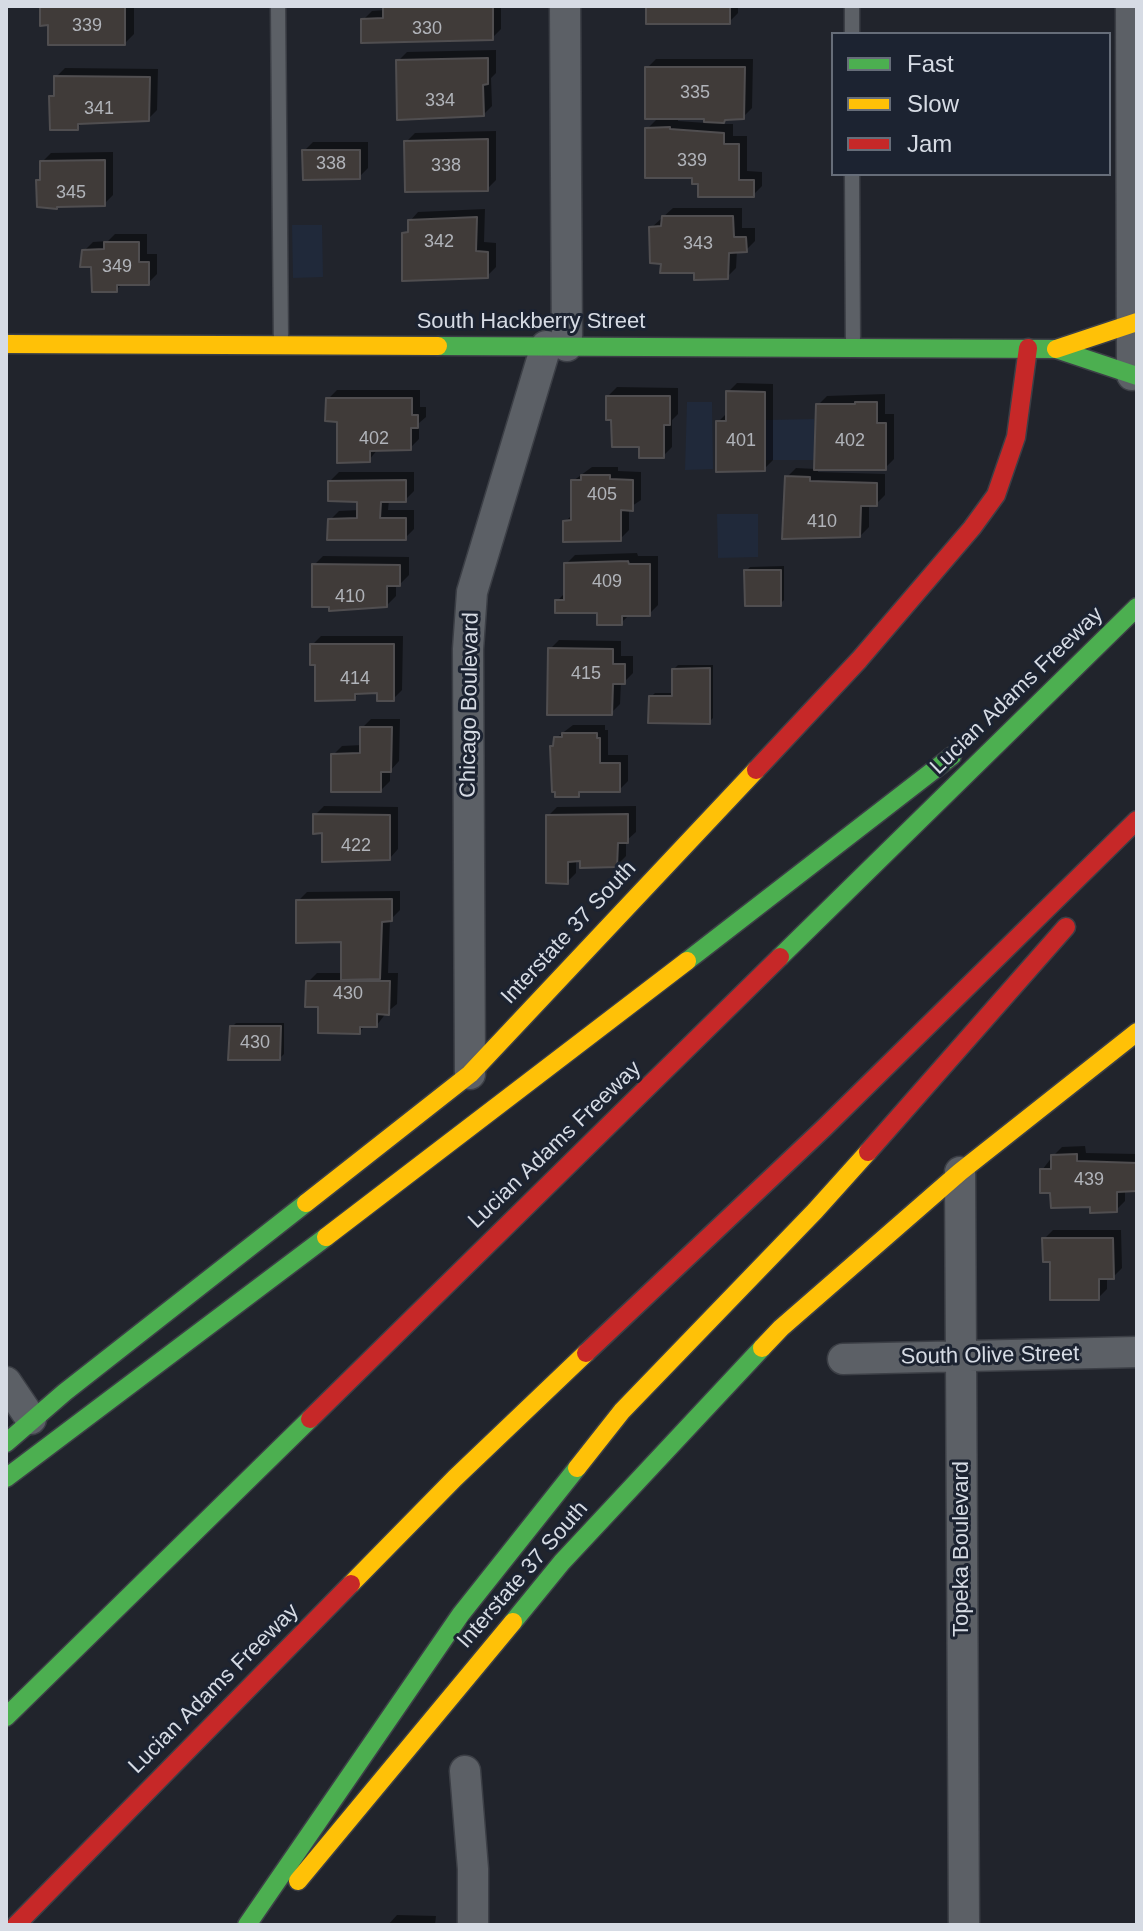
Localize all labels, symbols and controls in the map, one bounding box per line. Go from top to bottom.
house number: 339 [72,15,102,37]
house number: 330 [412,18,442,40]
legend [831,32,1111,176]
text: Fast [907,50,954,77]
house number: 335 [680,82,710,104]
house number: 334 [425,90,455,112]
text: Slow [907,90,959,117]
house number: 341 [84,98,114,120]
text: Jam [907,130,952,157]
house number: 339 [677,150,707,172]
house number: 338 [316,153,346,175]
house number: 338 [431,155,461,177]
house number: 345 [56,182,86,204]
house number: 342 [424,231,454,253]
house number: 343 [683,233,713,255]
house number: 349 [102,256,132,278]
street label: South Hackberry Street [417,309,645,335]
house number: 402 [359,428,389,450]
house number: 401 [726,430,756,452]
house number: 402 [835,430,865,452]
house number: 405 [587,484,617,506]
house number: 410 [807,511,837,533]
house number: 409 [592,571,622,593]
house number: 410 [335,586,365,608]
street label: Lucian Adams Freeway [925,602,1109,780]
street label: Chicago Boulevard [455,612,485,798]
house number: 415 [571,663,601,685]
house number: 414 [340,668,370,690]
house number: 422 [341,835,371,857]
street label: Interstate 37 South [496,856,642,1010]
house number: 430 [333,983,363,1005]
house number: 430 [240,1032,270,1054]
street label: Lucian Adams Freeway [463,1056,647,1234]
house number: 439 [1074,1169,1104,1191]
street label: South Olive Street [901,1341,1079,1371]
street label: Topeka Boulevard [949,1461,975,1637]
street label: Interstate 37 South [452,1496,594,1654]
street label: Lucian Adams Freeway [123,1598,305,1780]

